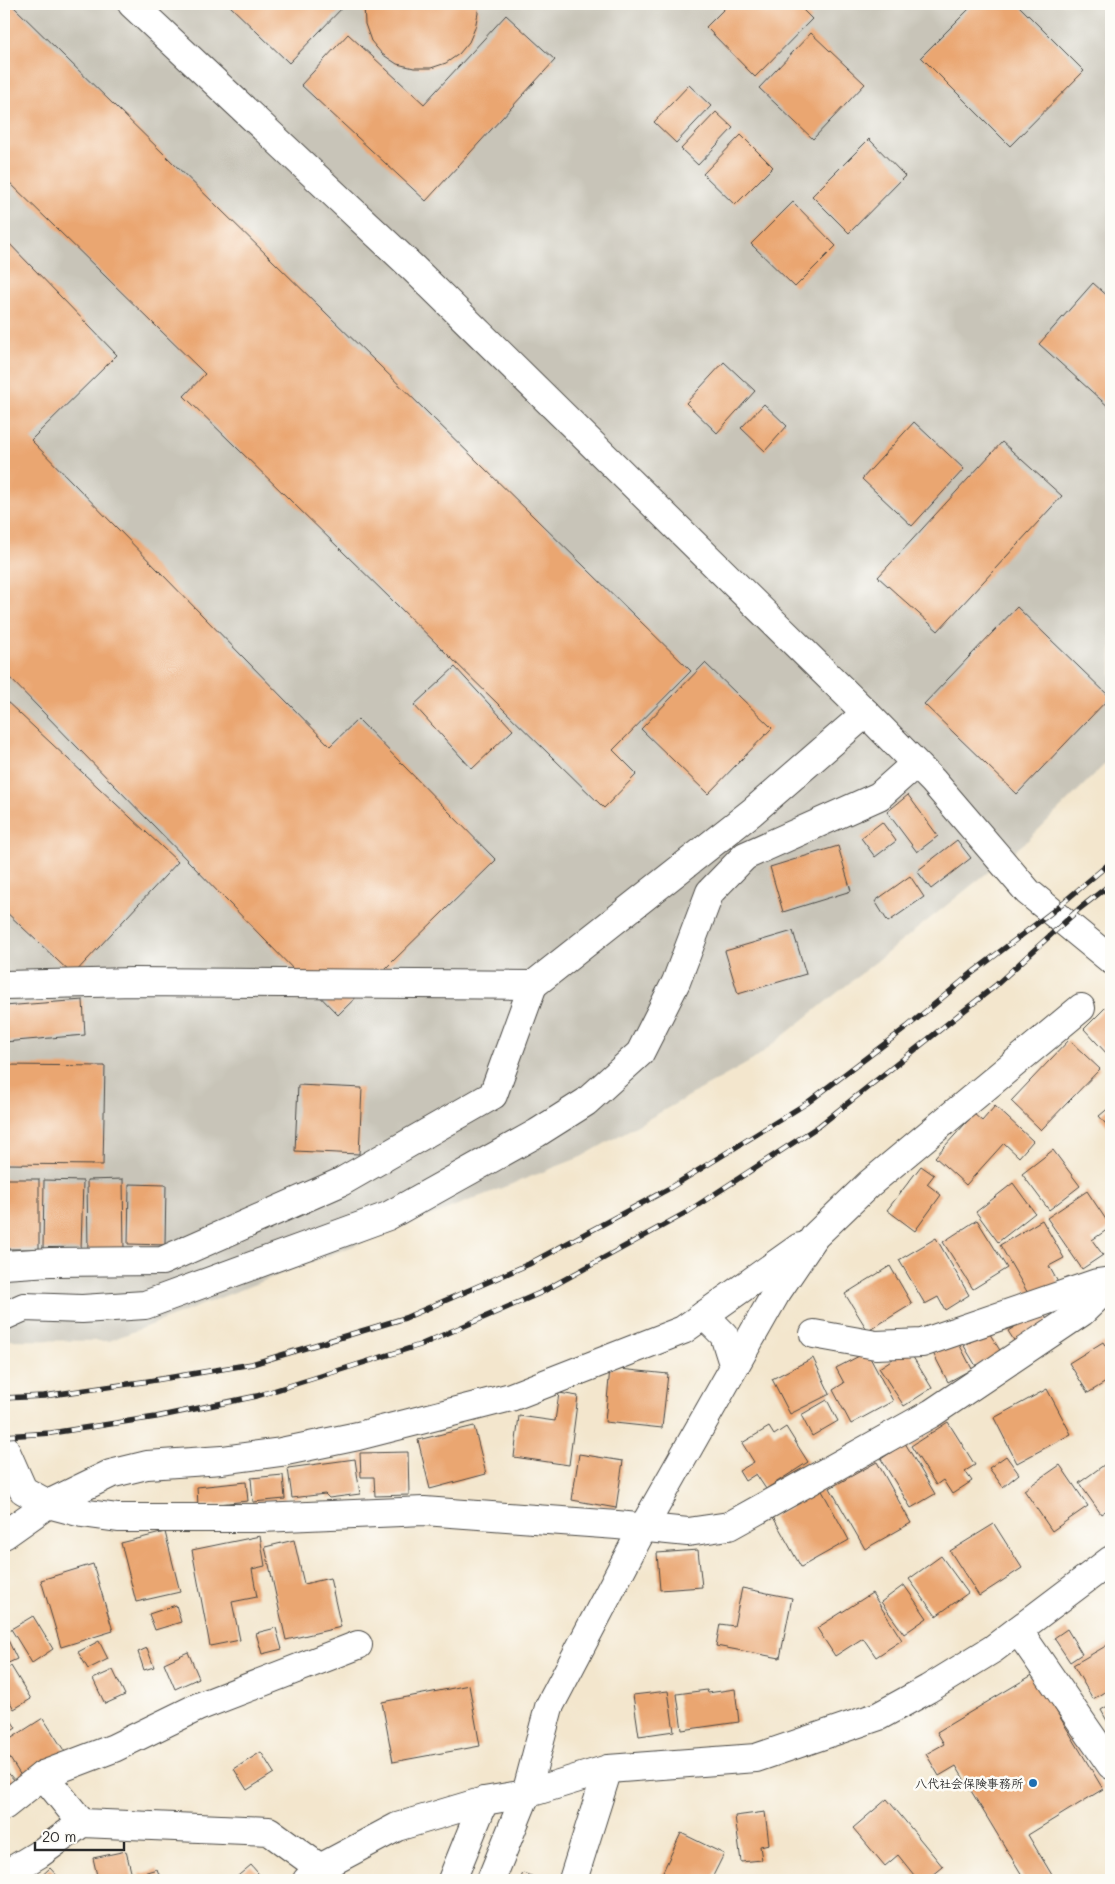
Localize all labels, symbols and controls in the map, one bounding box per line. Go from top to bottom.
place label: 八代社会保険事務所 [915,1775,1024,1791]
marker: 八代社会保険事務所 [1027,1777,1039,1789]
scale bar [35,1819,124,1851]
text: 20 m [42,1826,76,1846]

